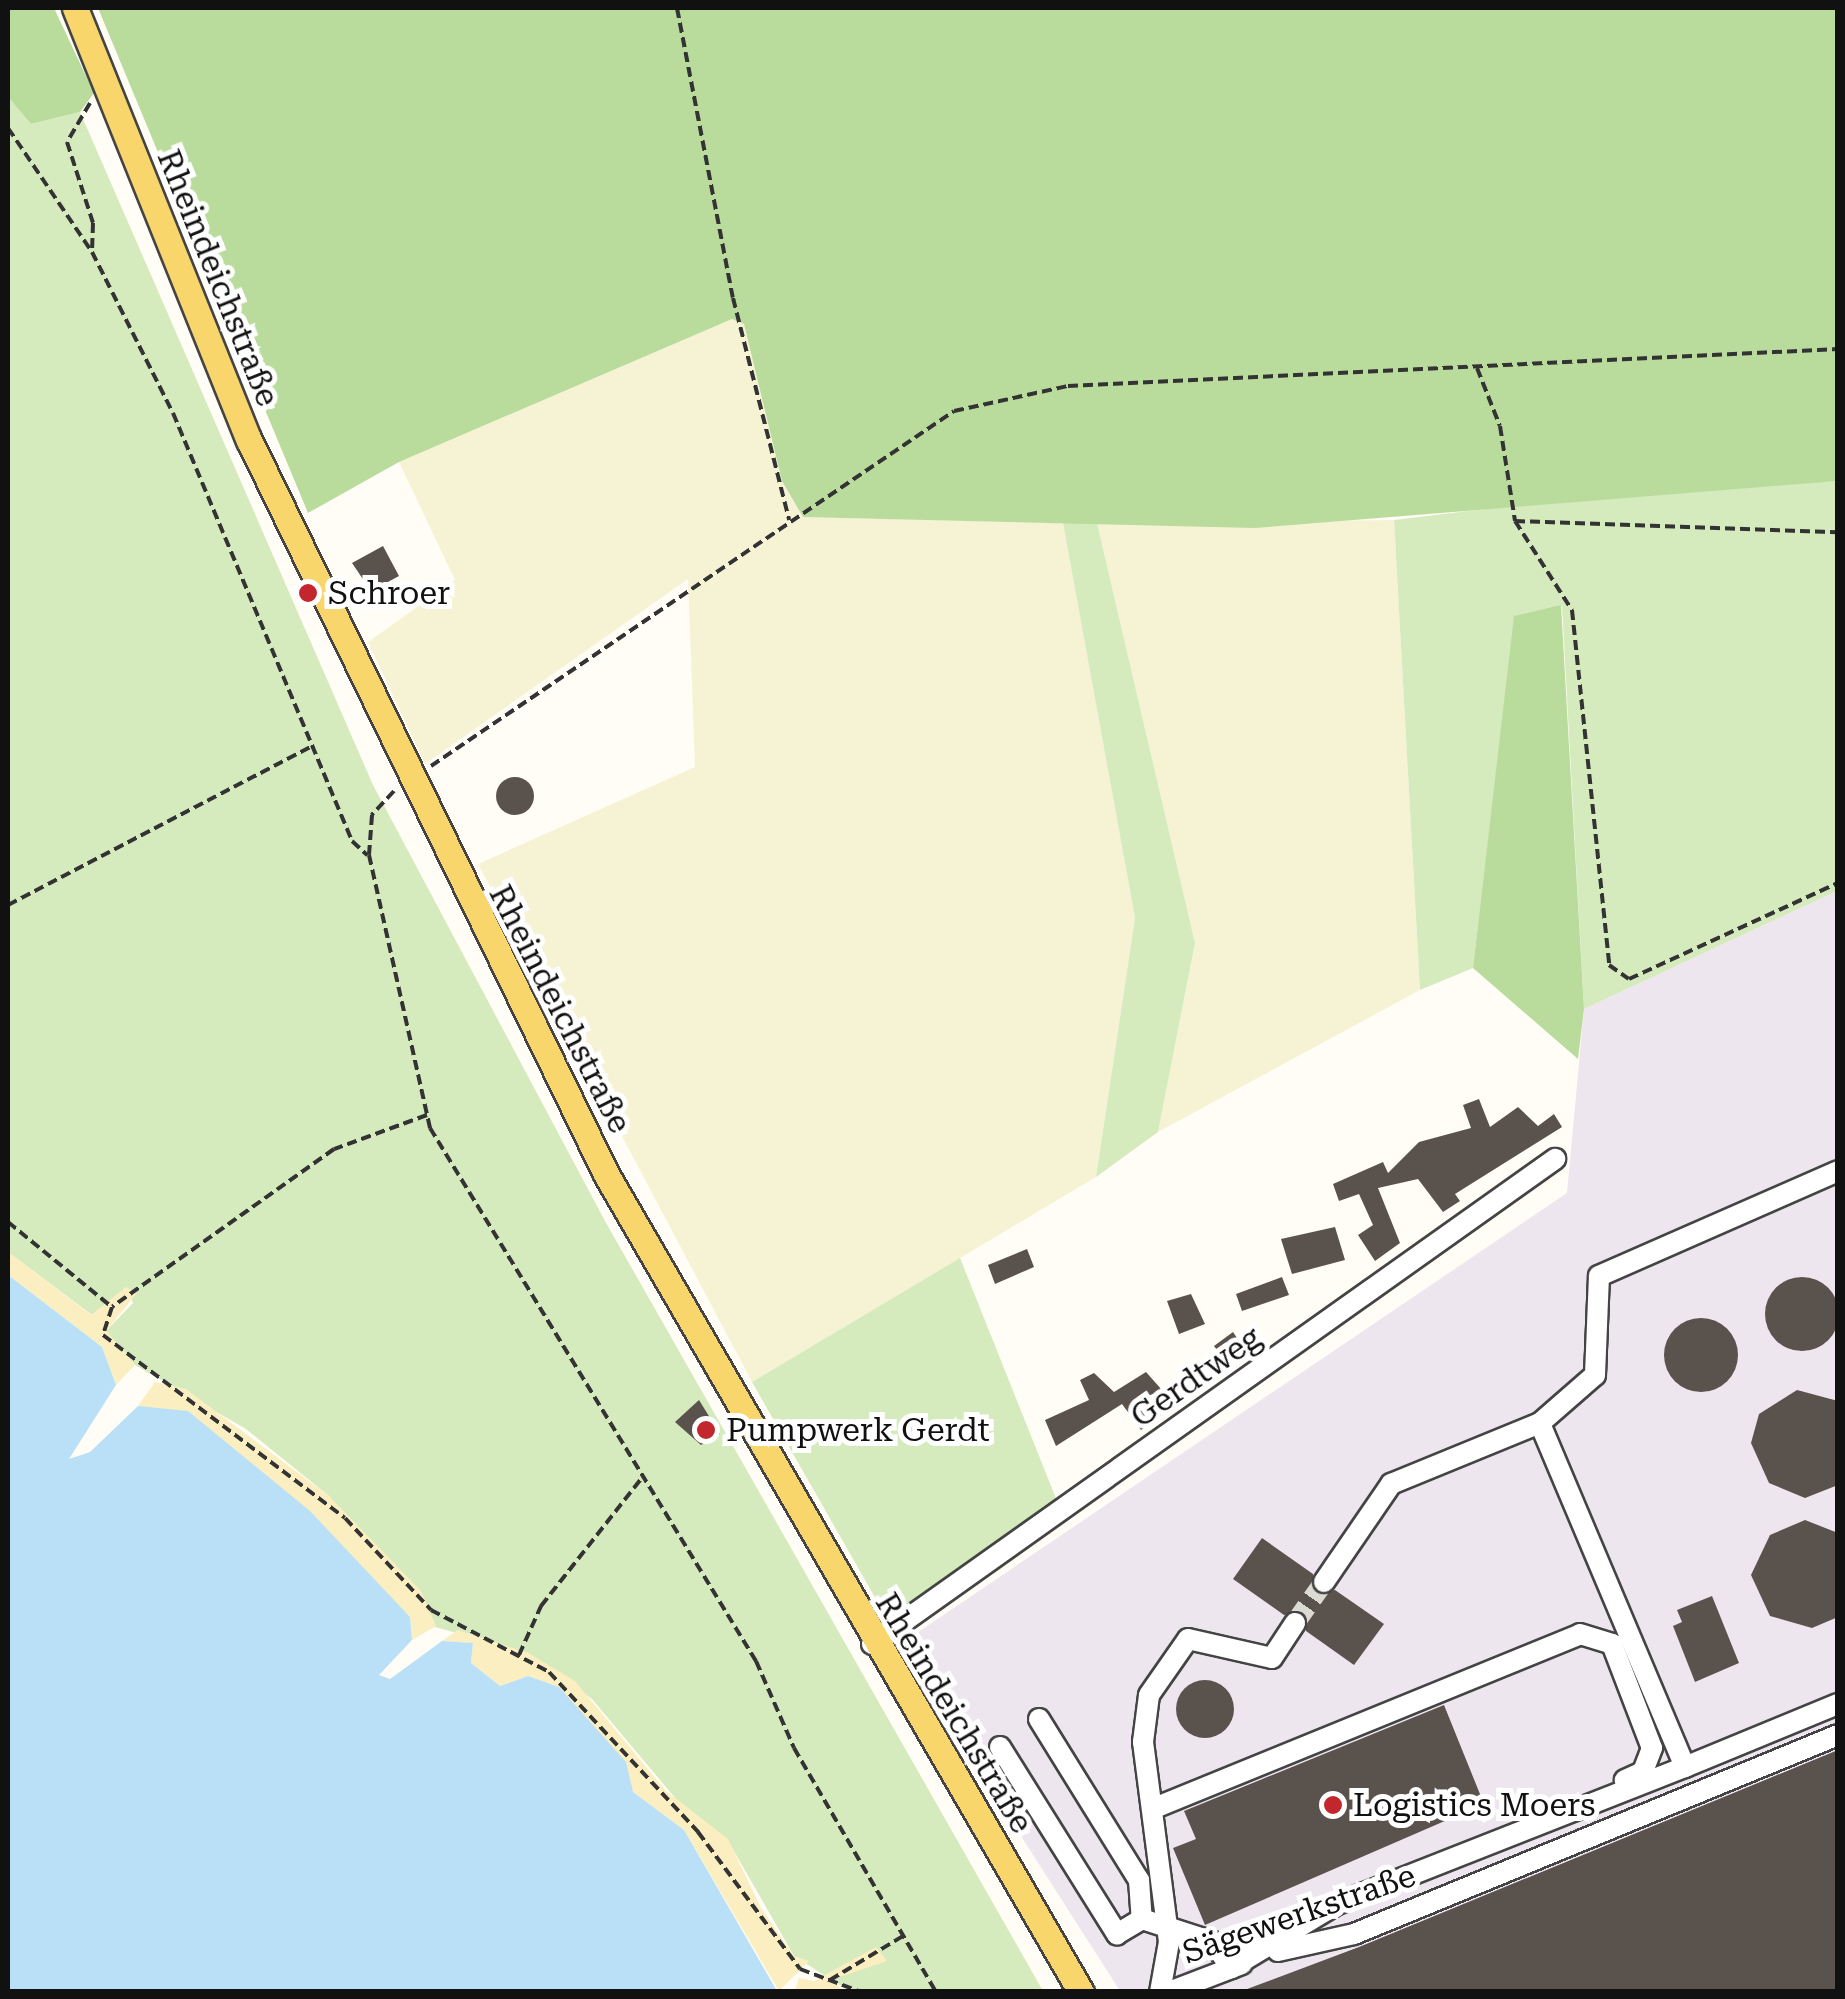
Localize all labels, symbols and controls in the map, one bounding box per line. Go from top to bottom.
street label: Rheindeichstraße [149,144,287,412]
place label: Schroer [328,574,450,612]
marker: Schroer [297,582,319,604]
street label: Rheindeichstraße [481,879,639,1139]
street label: Gerdtweg [1124,1318,1268,1436]
place label: Pumpwerk Gerdt [726,1411,990,1449]
marker: Pumpwerk Gerdt [695,1419,717,1441]
street label: Rheindeichstraße [867,1586,1041,1840]
place label: Logistics Moers [1353,1786,1595,1824]
marker: Logistics Moers [1322,1794,1344,1816]
street label: Sägewerkstraße [1178,1856,1420,1972]

